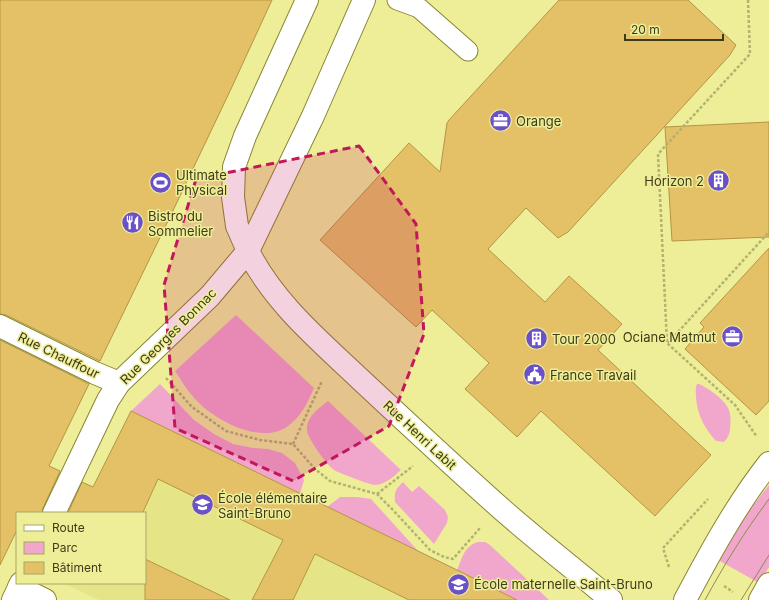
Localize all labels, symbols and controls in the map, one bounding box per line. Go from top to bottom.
scale bar [625,16,723,42]
text: 20 m [631,22,660,37]
office icon: Orange [488,108,514,134]
place label: Orange [516,113,561,129]
place label: Ultimate Physical [176,167,227,198]
building icon: Horizon 2 [706,168,732,194]
sports icon: Ultimate Physical [147,169,173,195]
place label: Horizon 2 [644,173,704,189]
place label: Bistro du Sommelier [148,208,213,239]
restaurant icon: Bistro du Sommelier [119,210,145,236]
street label: Rue Georges Bonnac [117,285,219,387]
office icon: Ociane Matmut [719,324,745,350]
building icon: Tour 2000 [523,326,549,352]
street label: Rue Chauffour [16,328,102,382]
place label: Ociane Matmut [623,329,716,345]
place label: Tour 2000 [552,331,616,347]
public building icon: France Travail [522,362,548,388]
place label: France Travail [550,367,636,383]
street label: Rue Henri Labit [380,397,460,473]
place label: École élémentaire Saint-Bruno [218,490,327,521]
school or university icon: École élémentaire Saint-Bruno [190,492,216,518]
legend [16,512,146,584]
text: Route [52,520,85,535]
text: Parc [52,540,78,555]
text: Bâtiment [52,560,102,575]
school or university icon: École maternelle Saint-Bruno [446,571,472,597]
place label: École maternelle Saint-Bruno [474,576,653,592]

